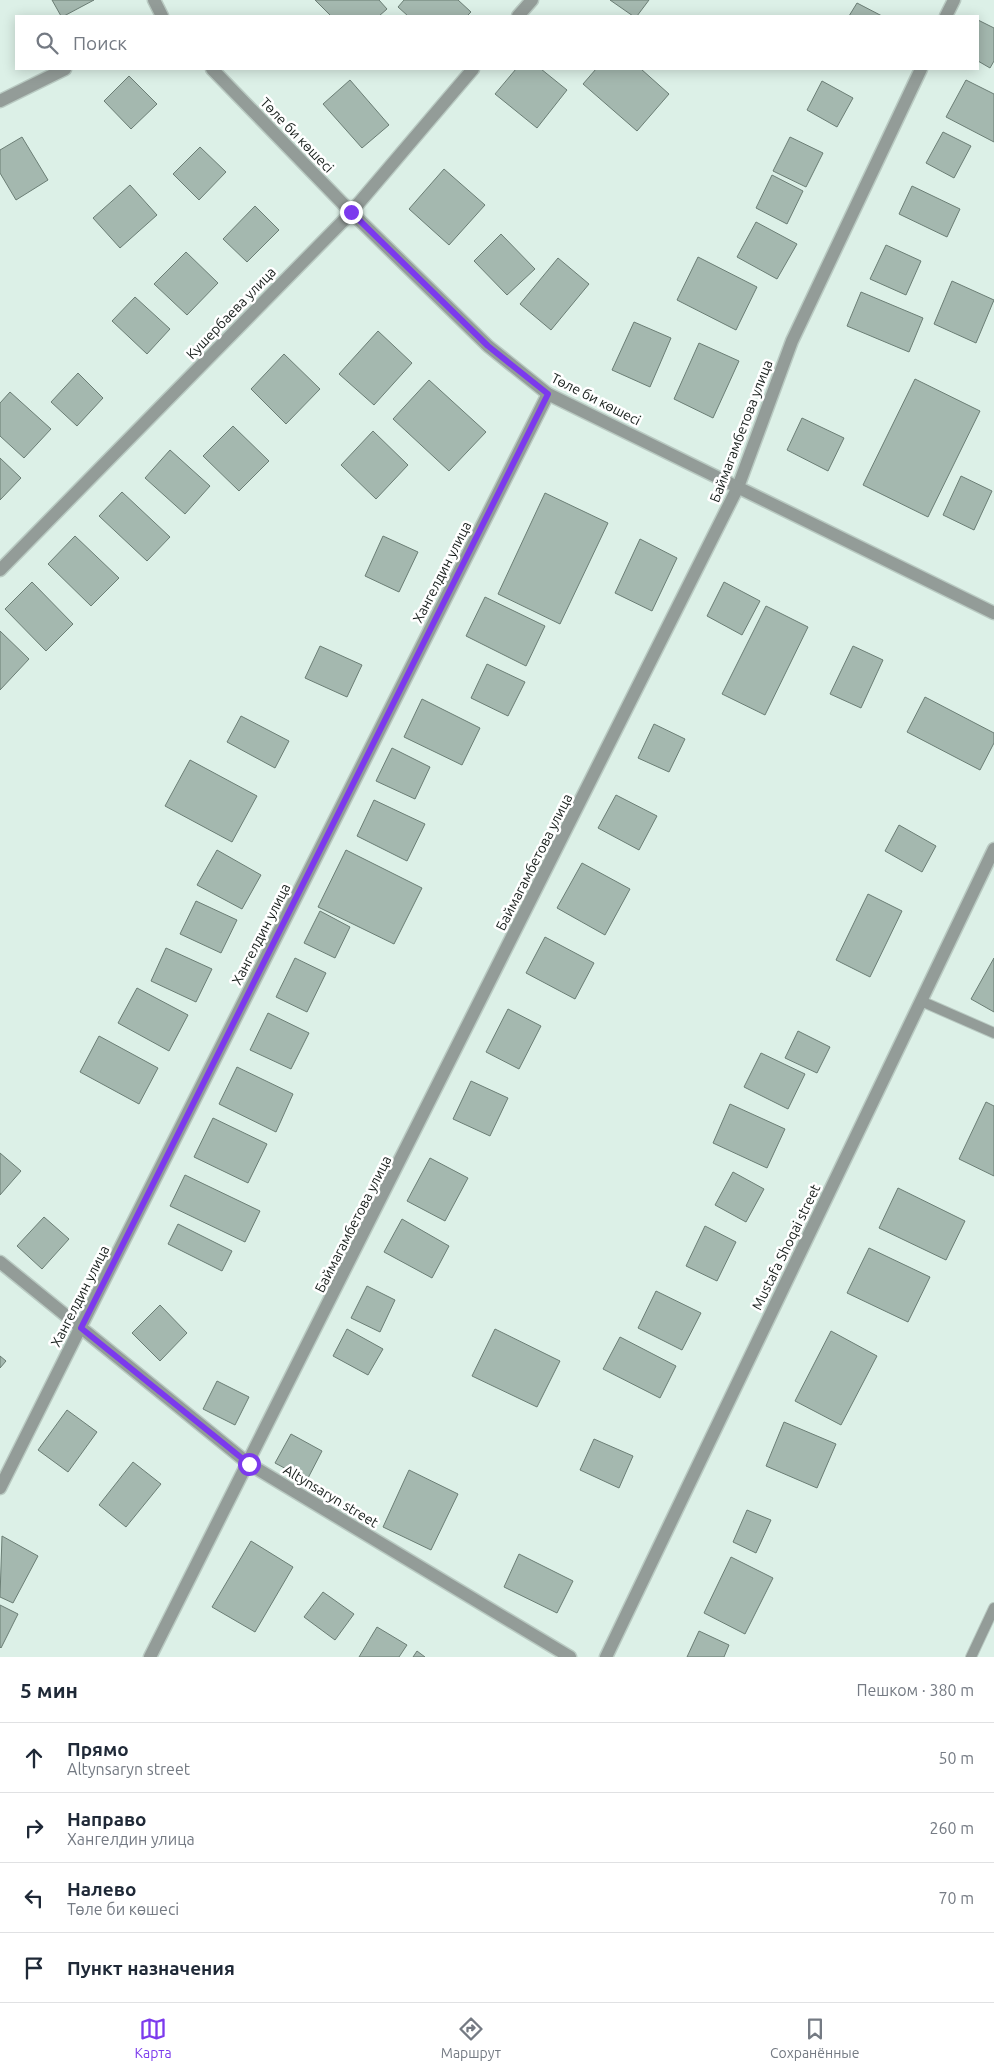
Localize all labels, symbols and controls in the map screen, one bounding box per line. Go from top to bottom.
search box [15,15,979,70]
icon: search [33,29,61,57]
text: Поиск [73,32,127,54]
street label: Төле би көшесі [257,94,337,176]
route end [340,201,363,224]
street label: Кушербаева улица [183,264,279,362]
street label: Баймагамбетова улица [706,358,776,504]
street label: Төле би көшесі [549,370,643,428]
street label: Хангелдин улица [410,519,474,625]
street label: Баймагамбетова улица [493,791,575,933]
street label: Хангелдин улица [229,881,293,987]
street label: Баймагамбетова улица [312,1153,394,1295]
street label: Mustafa Shoqai street [749,1181,824,1313]
street label: Хангелдин улица [48,1243,112,1349]
route start [238,1453,261,1476]
street label: Altynsaryn street [281,1461,382,1531]
text: 5 мин [20,1678,78,1702]
text: Пешком · 380 m [856,1681,974,1699]
text: Прямо [67,1738,129,1760]
icon: ahead [20,1744,48,1772]
text: 50 m [938,1749,974,1767]
text: Altynsaryn street [67,1760,190,1778]
text: Направо [67,1808,147,1830]
icon: right [20,1814,48,1842]
text: 260 m [929,1819,974,1837]
text: Хангелдин улица [67,1830,195,1848]
text: Налево [67,1878,136,1900]
icon: left [20,1884,48,1912]
text: 70 m [938,1889,974,1907]
text: Төле би көшесі [67,1900,179,1918]
icon: arrive [20,1954,48,1982]
text: Пункт назначения [67,1957,235,1979]
tab: Карта [134,2015,172,2061]
tab: Маршрут [441,2015,501,2061]
tab: Сохранённые [770,2015,860,2061]

